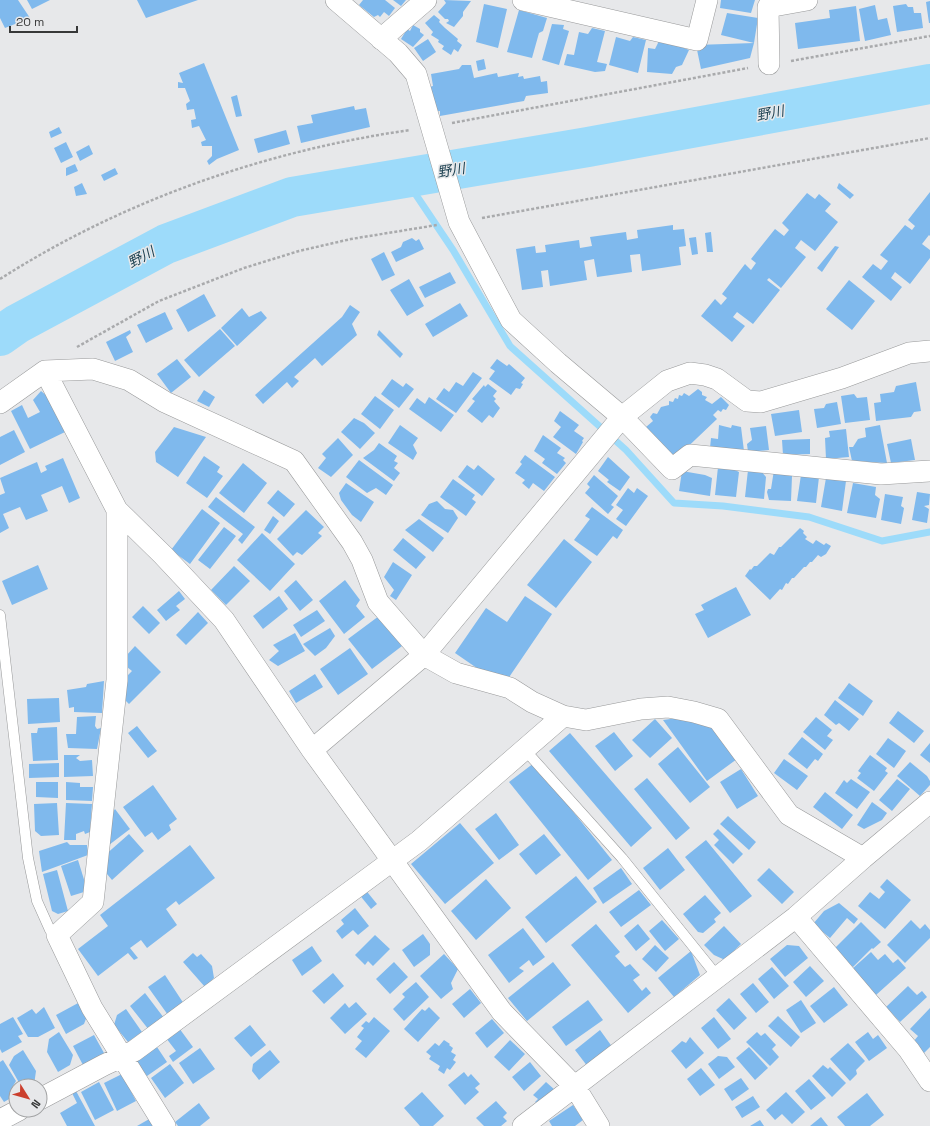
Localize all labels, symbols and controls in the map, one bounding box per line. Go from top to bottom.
scale bar [10,8,77,34]
text: 20 m [16,14,44,30]
water label: 野川 [755,101,787,125]
water label: 野川 [436,159,468,181]
water label: 野川 [124,242,159,272]
north arrow [8,1078,48,1118]
text: N [28,1097,44,1111]

